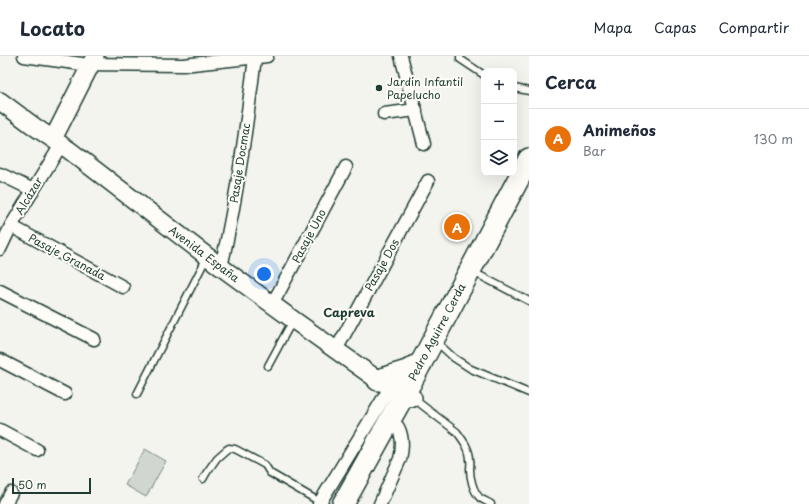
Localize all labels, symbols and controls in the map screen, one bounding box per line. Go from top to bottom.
text: Locato [20,14,85,42]
text: Mapa [594,17,632,38]
text: Capas [654,17,696,38]
text: Compartir [718,17,789,38]
map controls [481,68,517,176]
button: + [481,68,517,104]
text: Cerca [545,69,596,95]
place label: Jardín Infantil Papelucho [387,73,463,103]
marker: Jardín Infantil Papelucho [374,83,384,93]
button: − [481,104,517,140]
text: Animeños [583,118,656,141]
street label: Pasaje Docmac [225,122,254,204]
text: A [553,129,563,148]
text: 130 m [754,129,793,148]
button: layers [481,140,517,176]
text: Bar [583,141,606,160]
street label: Alcázar [11,174,47,218]
street label: Pasaje Uno [287,206,330,266]
pin: A [444,212,470,242]
street label: Avenida España [165,221,244,286]
street label: Pasaje Granada [26,229,109,284]
street label: Pasaje Dos [360,236,403,294]
your location [254,264,274,284]
street label: Pedro Aguirre Cerda [404,280,470,384]
district label: Capreva [323,303,376,321]
scale bar [12,476,91,495]
text: 50 m [18,476,47,493]

